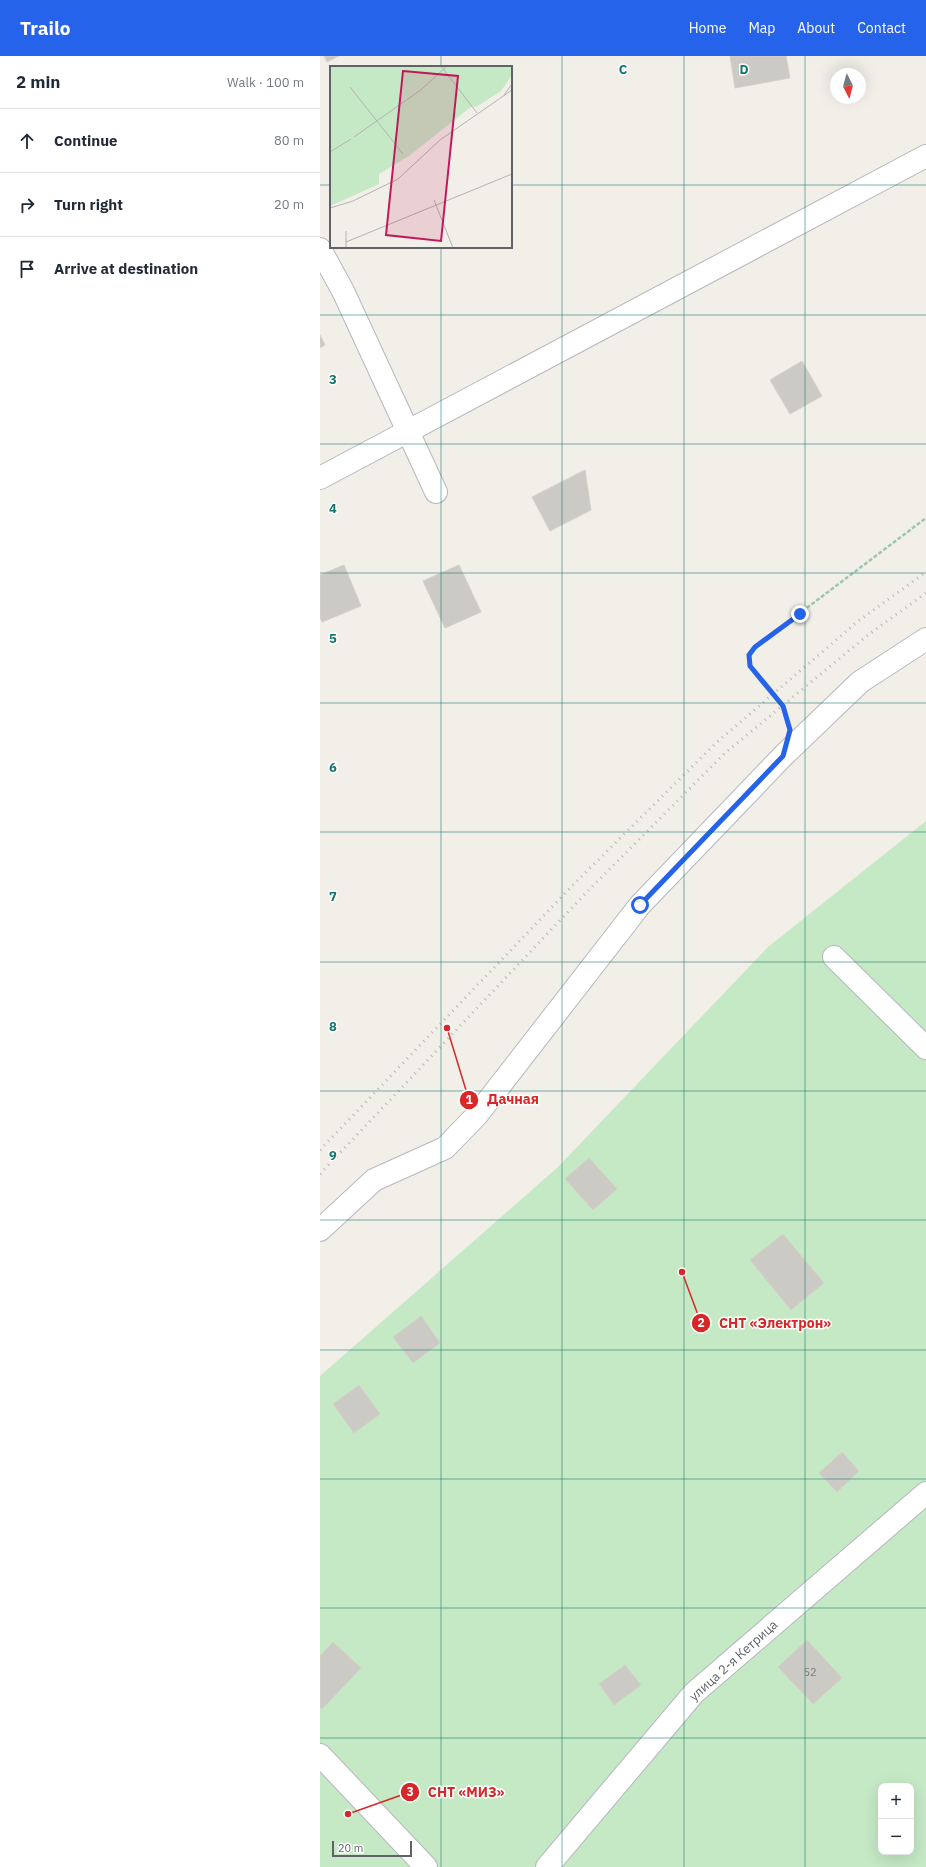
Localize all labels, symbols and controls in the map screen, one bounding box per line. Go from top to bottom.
text: Trailo [20,16,70,40]
text: Home [689,19,726,37]
text: Map [748,19,775,37]
text: About [797,19,835,37]
text: Contact [857,19,906,37]
text: C [619,61,628,78]
text: D [739,61,749,78]
inset map [330,66,512,248]
north arrow [830,68,866,104]
text: 2 min [16,71,60,93]
text: Walk · 100 m [227,74,304,91]
icon: ahead [16,130,38,152]
text: Continue [54,131,118,150]
text: 80 m [274,132,304,149]
icon: right [16,194,38,216]
text: Turn right [54,195,123,214]
text: 20 m [274,196,304,213]
icon: arrive [16,258,38,280]
text: Arrive at destination [54,259,198,278]
text: 3 [329,371,337,388]
text: 4 [329,500,337,517]
route end [791,605,809,623]
text: 5 [329,630,337,647]
text: 6 [329,759,337,776]
text: 7 [329,888,337,905]
route start [631,896,649,914]
text: 8 [329,1018,337,1035]
callout: Дачная [459,1087,547,1113]
text: Дачная [487,1090,539,1108]
text: 1 [465,1092,473,1107]
text: 9 [329,1147,337,1164]
callout: СНТ «Электрон» [691,1310,839,1336]
text: СНТ «Электрон» [719,1314,831,1332]
text: 2 [697,1315,705,1330]
street label: улица 2-я Кетрица [686,1616,781,1705]
house number: 52 [803,1665,817,1679]
callout: СНТ «МИЗ» [400,1779,513,1805]
text: СНТ «МИЗ» [428,1783,504,1801]
map controls [878,1783,914,1855]
button: + [878,1783,914,1819]
text: 3 [406,1784,414,1799]
button: − [878,1819,914,1855]
scale bar [332,1839,412,1858]
text: 20 m [338,1841,363,1855]

